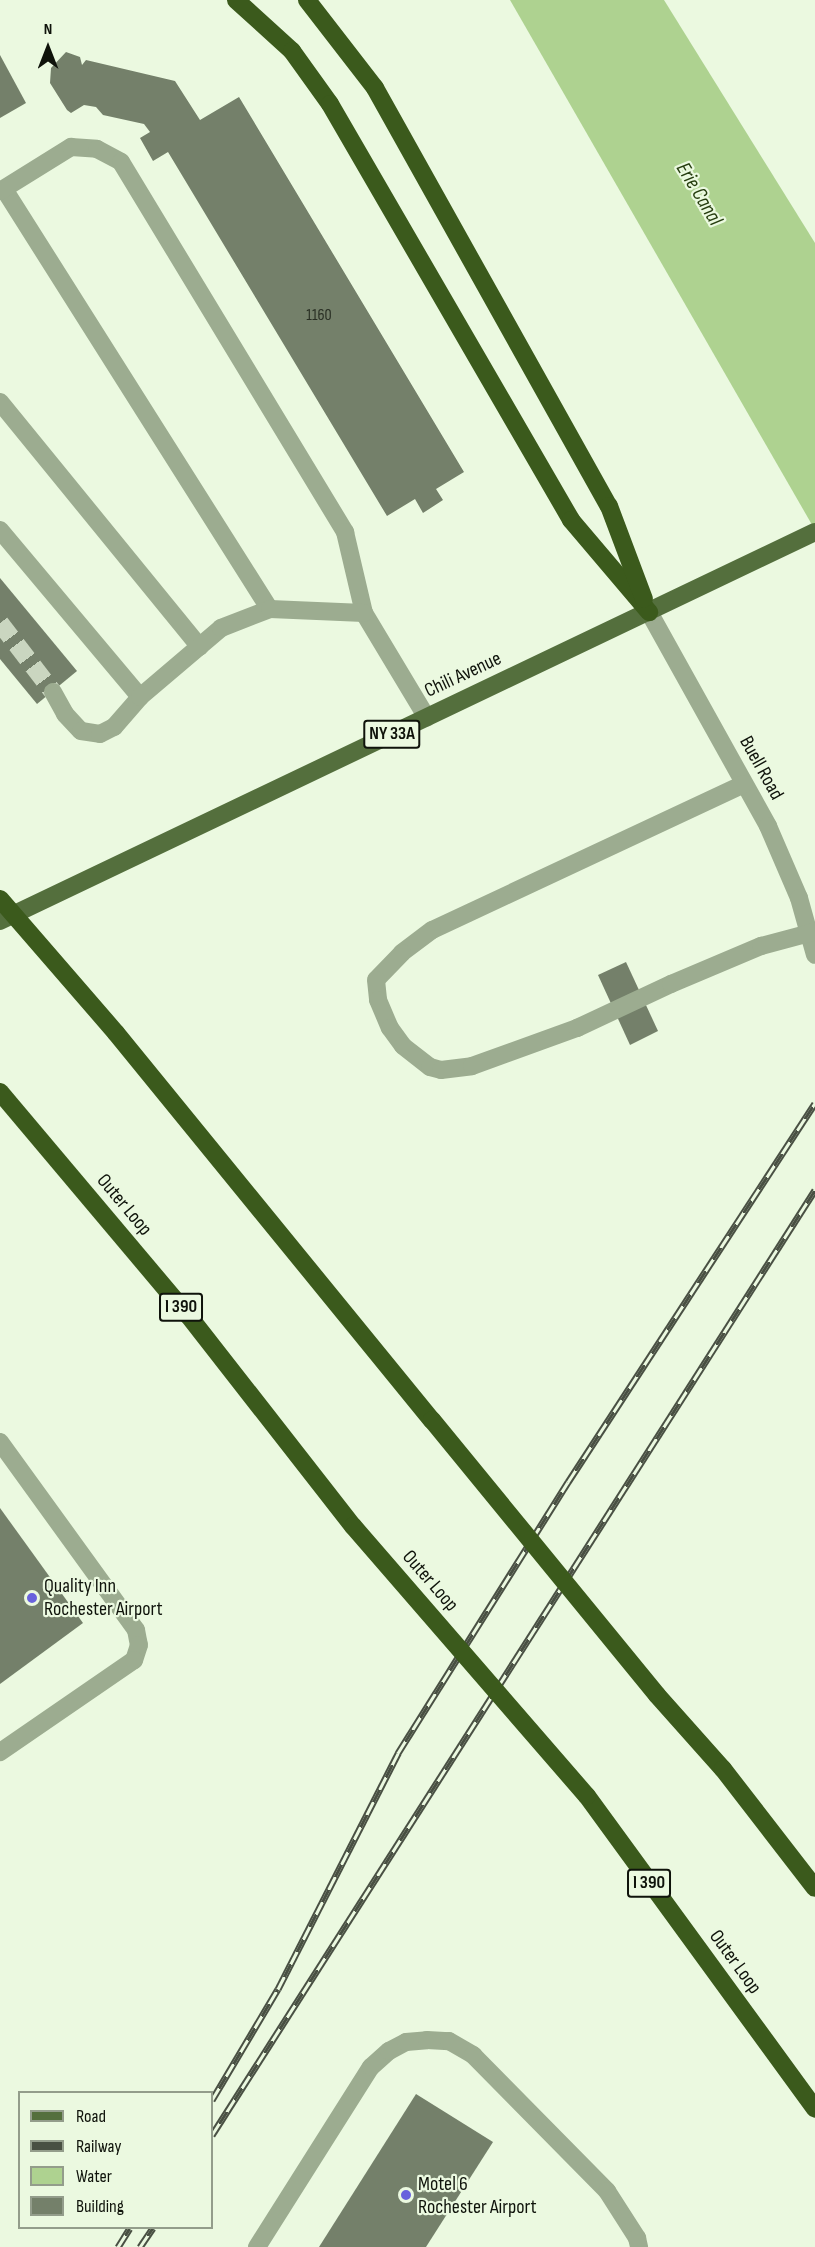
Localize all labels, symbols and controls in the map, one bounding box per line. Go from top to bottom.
north arrow [18,18,78,78]
text: N [44,20,52,39]
water label: Erie Canal [670,158,728,230]
house number: 1160 [306,306,332,326]
street label: Chili Avenue [421,647,505,703]
road number: NY 33A [362,719,422,749]
street label: Buell Road [734,732,788,804]
street label: Outer Loop [91,1169,157,1241]
road number: I 390 [158,1292,204,1322]
street label: Outer Loop [397,1546,463,1616]
place label: Quality Inn Rochester Airport [44,1574,163,1621]
marker: Quality Inn Rochester Airport [25,1591,39,1605]
road number: I 390 [626,1868,672,1898]
street label: Outer Loop [704,1925,766,1999]
legend [18,2091,213,2229]
text: Road [76,2106,106,2127]
text: Railway [76,2136,121,2157]
text: Water [76,2166,112,2187]
place label: Motel 6 Rochester Airport [418,2172,537,2219]
marker: Motel 6 Rochester Airport [399,2188,413,2202]
text: Building [76,2196,124,2217]

